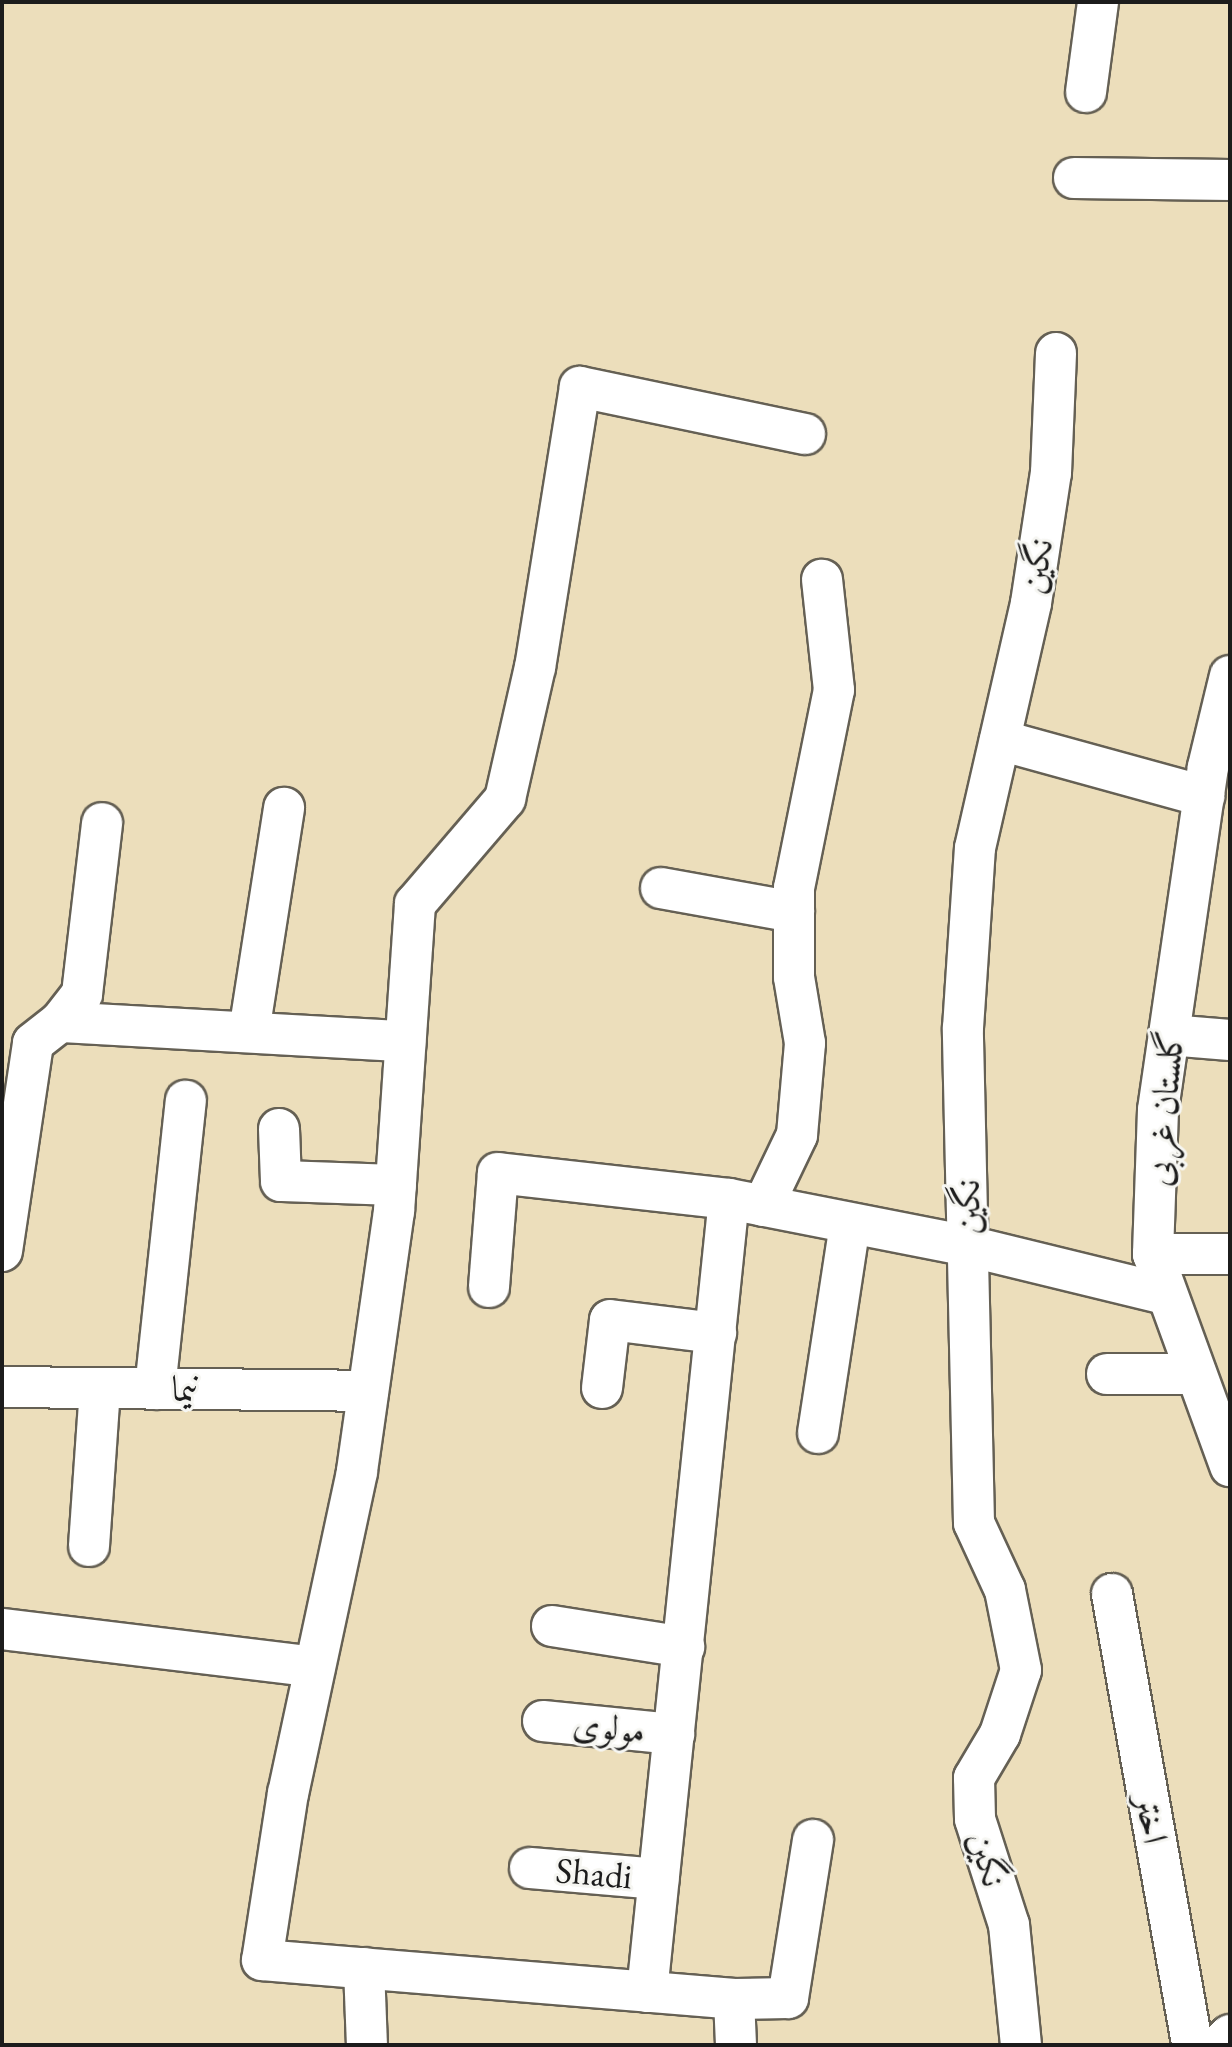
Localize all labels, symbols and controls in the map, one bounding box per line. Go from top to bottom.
street label: نگین [1010,535,1062,597]
street label: گلستان غربی [1136,1028,1192,1188]
street label: نگین [945,1179,989,1235]
street label: نیما [172,1367,198,1411]
street label: مولوی [571,1702,647,1752]
street label: اختر [1126,1791,1178,1847]
street label: نگین [959,1826,1017,1892]
street label: Shadi [554,1848,634,1898]

